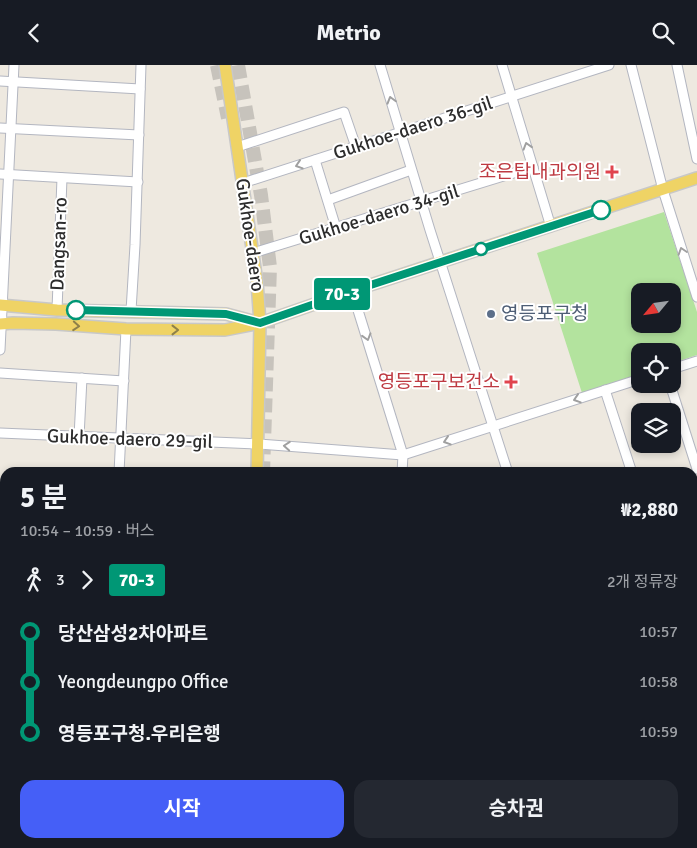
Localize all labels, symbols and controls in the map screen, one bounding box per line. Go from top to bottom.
icon: back [20,19,48,47]
text: Metrio [316,19,381,46]
icon: search [649,19,677,47]
street label: Gukhoe-daero 36-gil [330,91,496,165]
one-way arrow [386,96,396,105]
one-way arrow [522,143,532,151]
one-way arrow [295,160,303,170]
place label: 조은탑내과의원 [479,160,601,184]
marker: 조은탑내과의원 [605,165,619,179]
street label: Gukhoe-daero [230,177,270,293]
street label: Gukhoe-daero 34-gil [296,179,462,251]
street label: Dangsan-ro [45,197,73,291]
unlabelled marker [591,200,611,220]
unlabelled marker [474,242,488,256]
one-way arrow [678,247,688,255]
line badge: 70-3 [307,278,377,310]
text: 70-3 [324,283,360,305]
north arrow [631,283,681,333]
map controls [631,283,681,453]
unlabelled marker [66,300,86,320]
place label: 영등포구청 [501,302,588,326]
marker: 영등포구청 [485,308,497,320]
one-way arrow [73,320,81,331]
one-way arrow [171,325,179,335]
one-way arrow [361,332,371,341]
button: locate [631,343,681,393]
place label: 영등포구보건소 [378,370,500,394]
marker: 영등포구보건소 [504,375,518,389]
one-way arrow [573,394,582,404]
button: layers [631,403,681,453]
street label: Gukhoe-daero 29-gil [47,424,213,454]
one-way arrow [443,435,452,445]
one-way arrow [283,441,291,452]
text: 5 분 [20,481,67,515]
text: ₩2,880 [621,498,678,522]
text: 10:54 – 10:59 · 버스 [20,521,155,541]
icon: walk [20,566,48,594]
icon: forward [73,566,101,594]
text: 70-3 [119,569,155,591]
text: 3 [56,570,65,590]
text: 2개 정류장 [607,572,678,592]
text: 당산삼성2차아파트 [58,622,208,646]
text: 10:57 [639,622,678,642]
text: Yeongdeungpo Office [58,670,229,694]
text: 10:58 [639,672,678,692]
text: 영등포구청.우리은행 [58,722,221,746]
text: 10:59 [639,722,678,742]
button: 시작 [20,780,344,838]
button: 승차권 [354,780,678,838]

